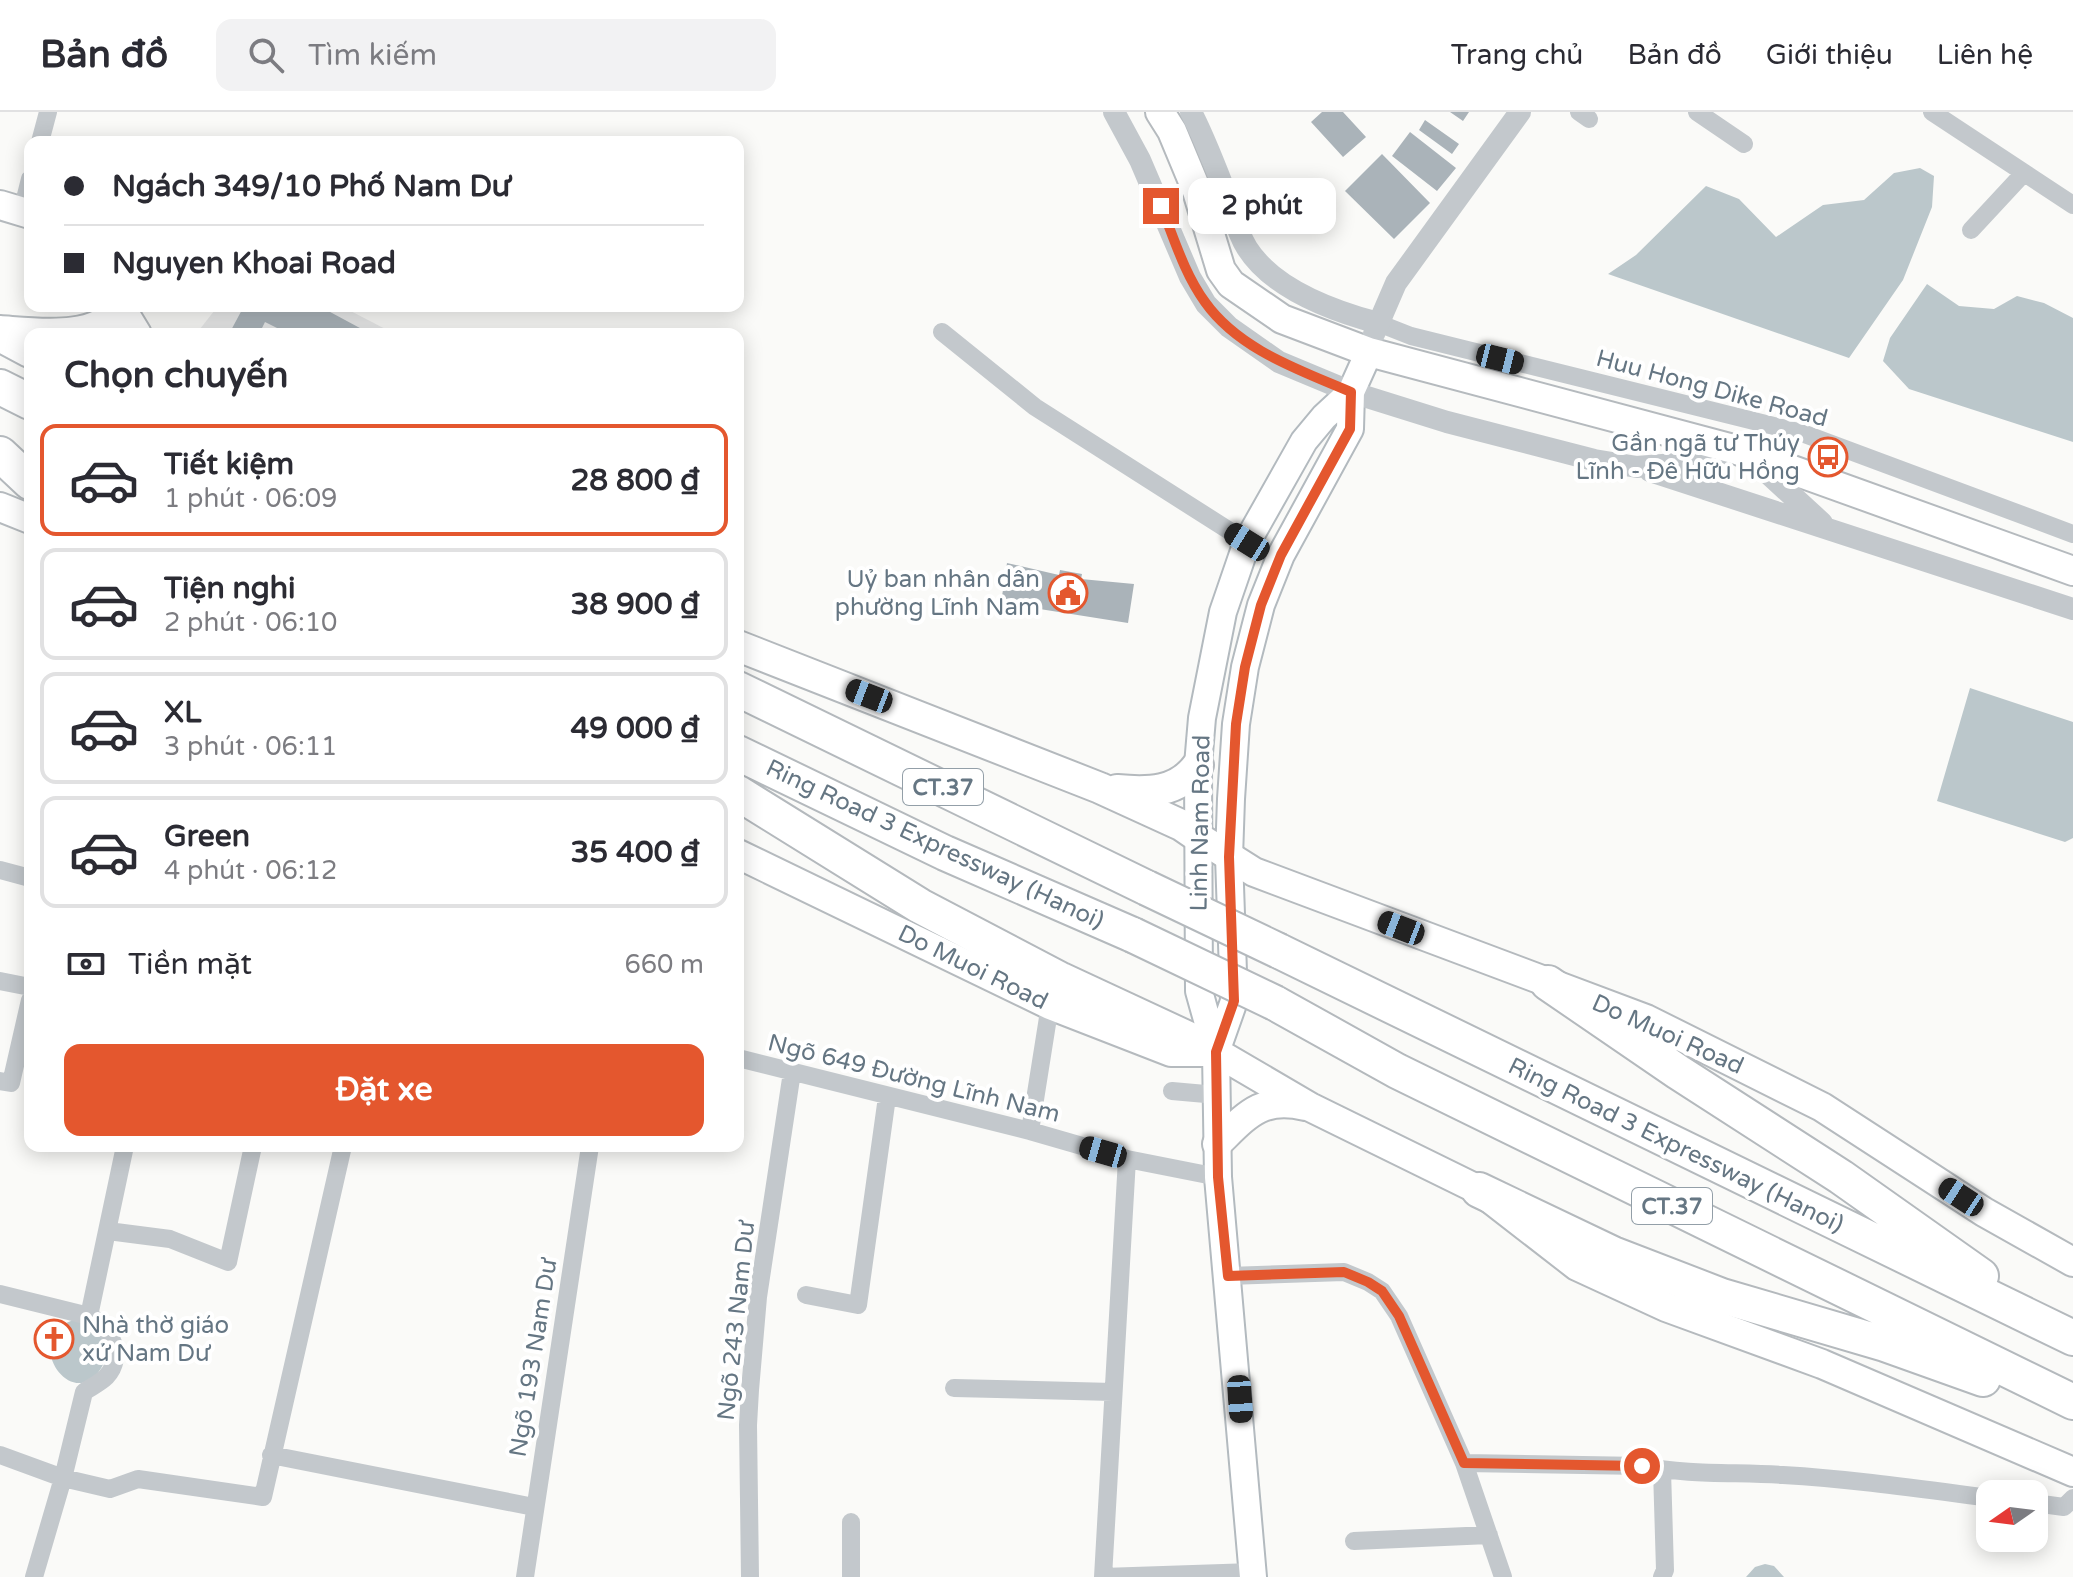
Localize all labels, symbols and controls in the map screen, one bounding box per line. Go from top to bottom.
search box [216,19,776,91]
text: Bản đồ [40,32,168,78]
icon: search [244,33,288,77]
text: Tìm kiếm [308,37,437,74]
text: Trang chủ [1451,38,1583,72]
text: Bản đồ [1627,38,1722,72]
text: Giới thiệu [1766,38,1893,72]
text: Liên hệ [1937,38,2033,72]
text: Ngách 349/10 Phố Nam Dư [112,168,510,205]
callout: 2 phút [1189,178,1337,234]
route end [1143,188,1179,224]
text: 2 phút [1222,190,1303,221]
text: Nguyen Khoai Road [112,245,396,282]
car [1474,342,1526,376]
street label: Huu Hong Dike Road [1593,344,1831,433]
text: Chọn chuyến [64,354,288,397]
place label: Gần ngã tư Thúy Lĩnh - Đê Hữu Hồng [1576,429,1800,486]
bus stop icon: Gần ngã tư Thúy Lĩnh - Đê Hữu Hồng [1807,436,1849,478]
icon: car [68,444,140,516]
text: Tiết kiệm [164,446,294,483]
text: 28 800 ₫ [570,462,700,499]
text: 1 phút · 06:09 [164,483,337,514]
car [1220,519,1274,565]
place label: Uỷ ban nhân dân phường Lĩnh Nam [835,565,1040,622]
icon: car [68,568,140,640]
text: Tiện nghi [164,570,295,607]
public building icon: Uỷ ban nhân dân phường Lĩnh Nam [1047,572,1089,614]
text: 38 900 ₫ [570,586,700,623]
text: 2 phút · 06:10 [164,607,337,638]
car [842,676,896,716]
icon: car [68,692,140,764]
text: XL [164,694,201,731]
text: 49 000 ₫ [570,710,700,747]
text: 3 phút · 06:11 [164,731,337,762]
street label: Linh Nam Road [1184,734,1217,912]
street label: Ring Road 3 Expressway (Hanoi) [761,753,1108,936]
road number: CT.37 [903,769,983,805]
icon: car [68,816,140,888]
text: Green [164,818,250,855]
text: 35 400 ₫ [570,834,700,871]
text: 4 phút · 06:12 [164,855,337,886]
car [1374,908,1428,948]
street label: Do Muoi Road [893,919,1052,1016]
icon: cash [64,942,108,986]
text: Tiền mặt [128,946,252,983]
text: 660 m [624,949,704,980]
street label: Do Muoi Road [1587,988,1748,1081]
street label: Ngõ 649 Đường Lĩnh Nam [765,1028,1063,1129]
button: Đặt xe [64,1044,704,1136]
street label: Ring Road 3 Expressway (Hanoi) [1504,1051,1848,1239]
car [1077,1134,1129,1170]
car [1934,1174,1988,1220]
road number: CT.37 [1632,1188,1712,1224]
street label: Ngõ 243 Nam Dư [712,1218,762,1422]
street label: Ngõ 193 Nam Dư [504,1255,564,1459]
place label: Nhà thờ giáo xứ Nam Dư [82,1311,229,1368]
church icon: Nhà thờ giáo xứ Nam Dư [33,1318,75,1360]
car [1226,1374,1254,1424]
route start [1624,1448,1660,1484]
north arrow [1976,1480,2048,1552]
map controls [1976,1480,2048,1552]

